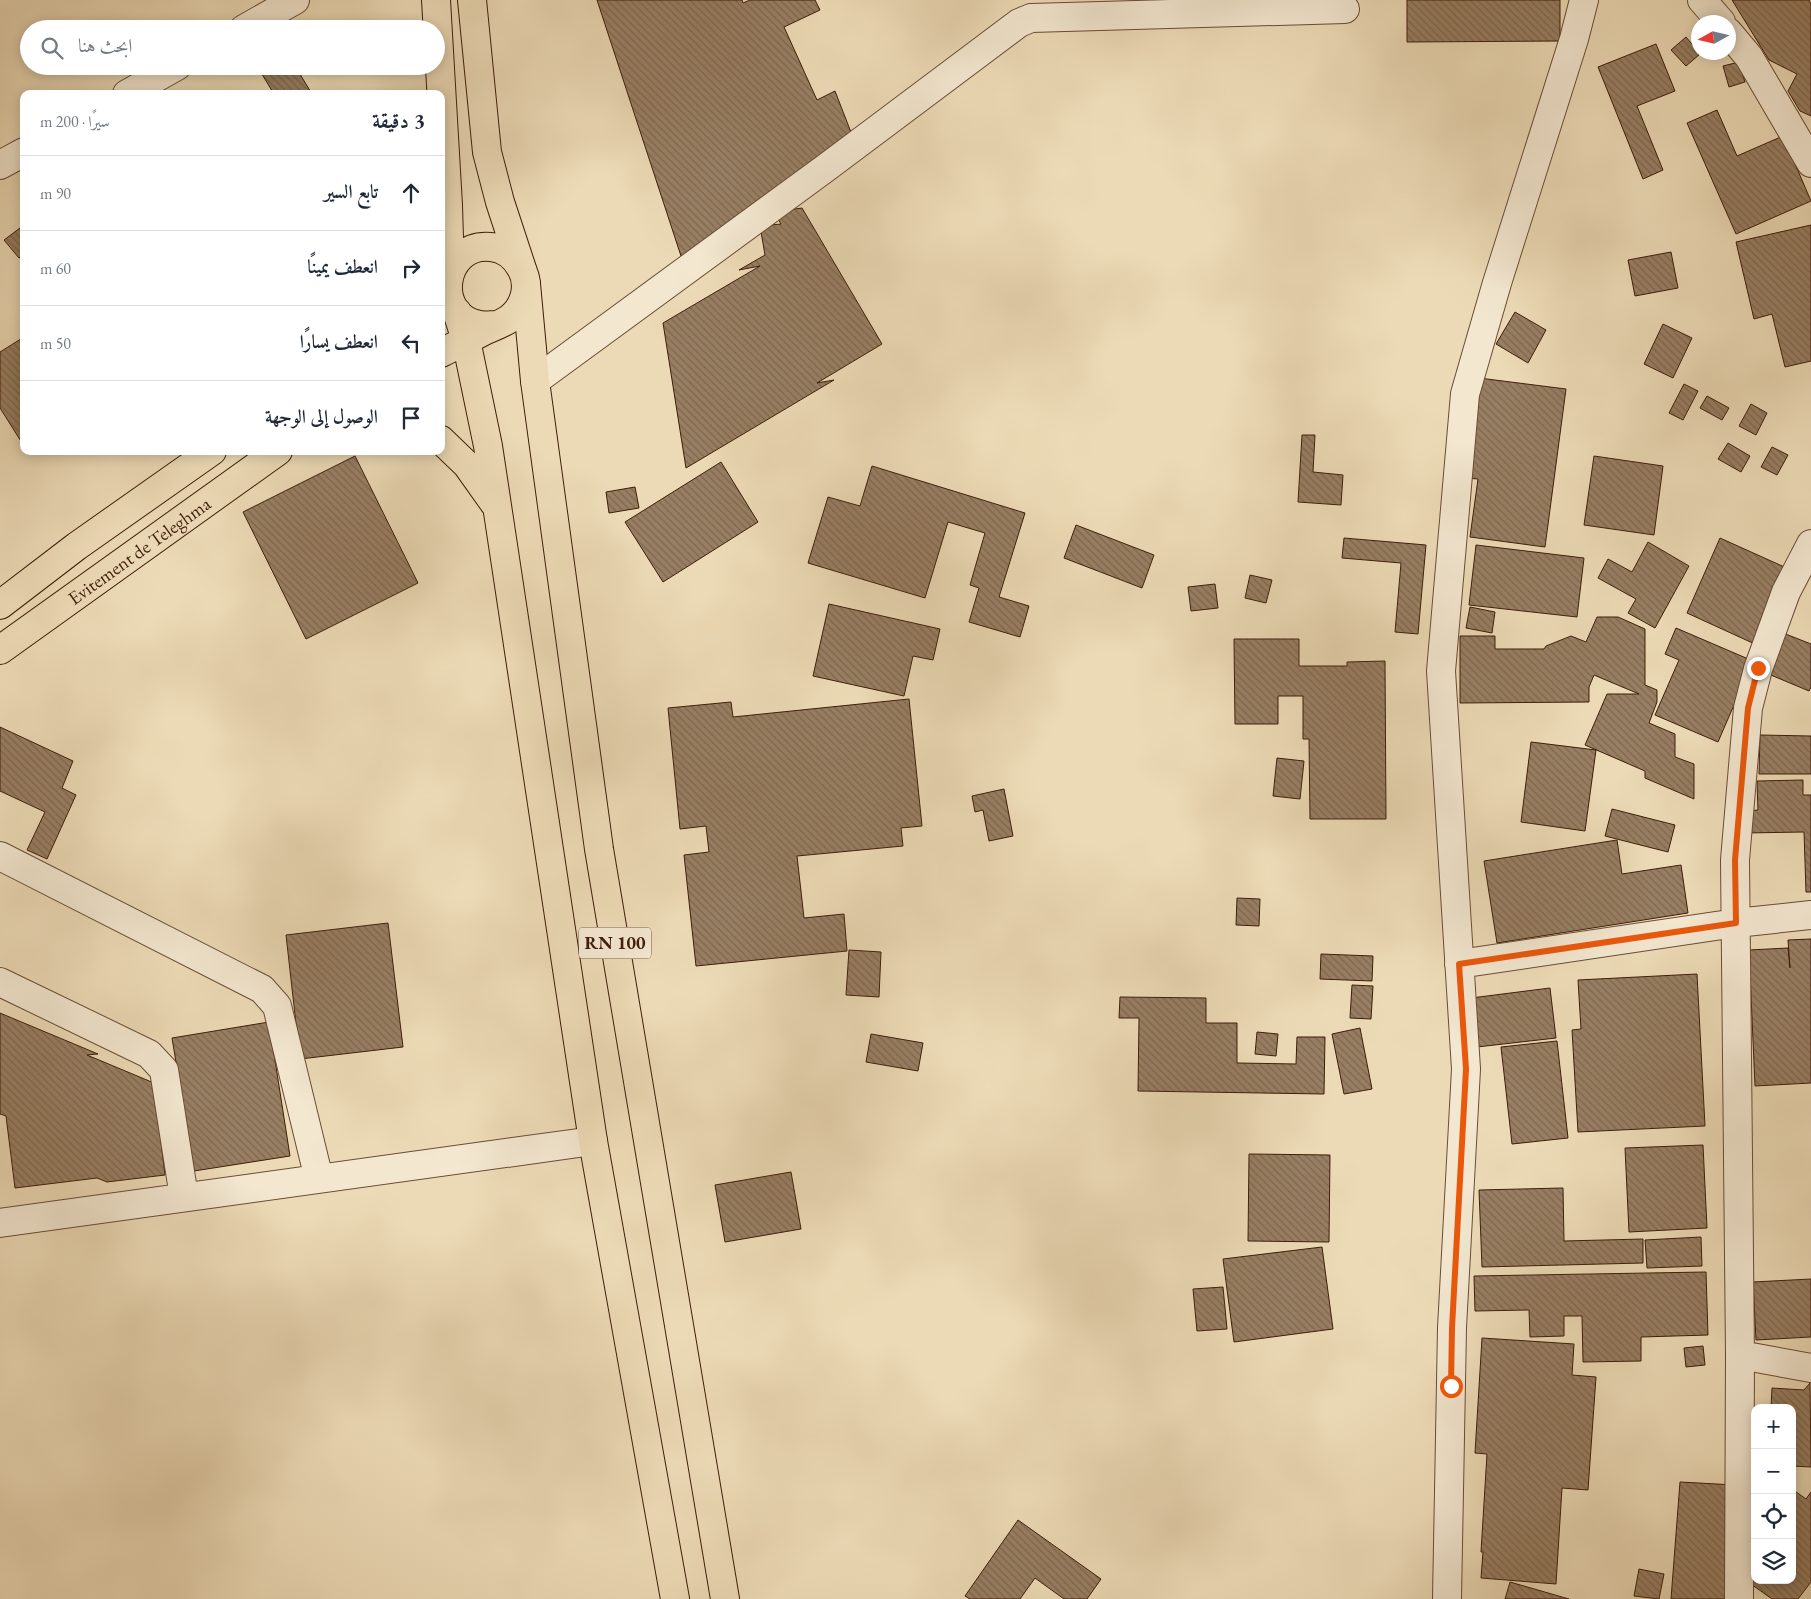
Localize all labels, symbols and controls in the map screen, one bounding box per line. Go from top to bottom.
north arrow [1691,15,1736,60]
search box [20,20,445,75]
text: ابحث هنا [78,33,132,58]
icon: search [38,34,66,62]
text: 3 دقيقة [372,107,425,134]
text: سيرًا · 200 m [40,111,110,132]
text: تابع السير [324,179,378,204]
icon: ahead [397,179,425,207]
text: 90 m [40,183,71,204]
text: انعطف يمينًا [307,254,378,279]
icon: right [397,254,425,282]
text: 60 m [40,258,71,279]
text: انعطف يسارًا [300,329,378,354]
icon: left [397,329,425,357]
text: 50 m [40,333,71,354]
text: الوصول إلى الوجهة [265,404,378,429]
icon: arrive [397,404,425,432]
street label: Evitement de Teleghma [63,491,216,611]
route end [1747,657,1770,680]
road number: RN 100 [579,928,651,958]
route start [1440,1375,1463,1398]
map controls [1751,1404,1796,1584]
button: + [1751,1404,1796,1449]
button: − [1751,1449,1796,1494]
button: locate [1751,1494,1796,1539]
button: layers [1751,1539,1796,1584]

